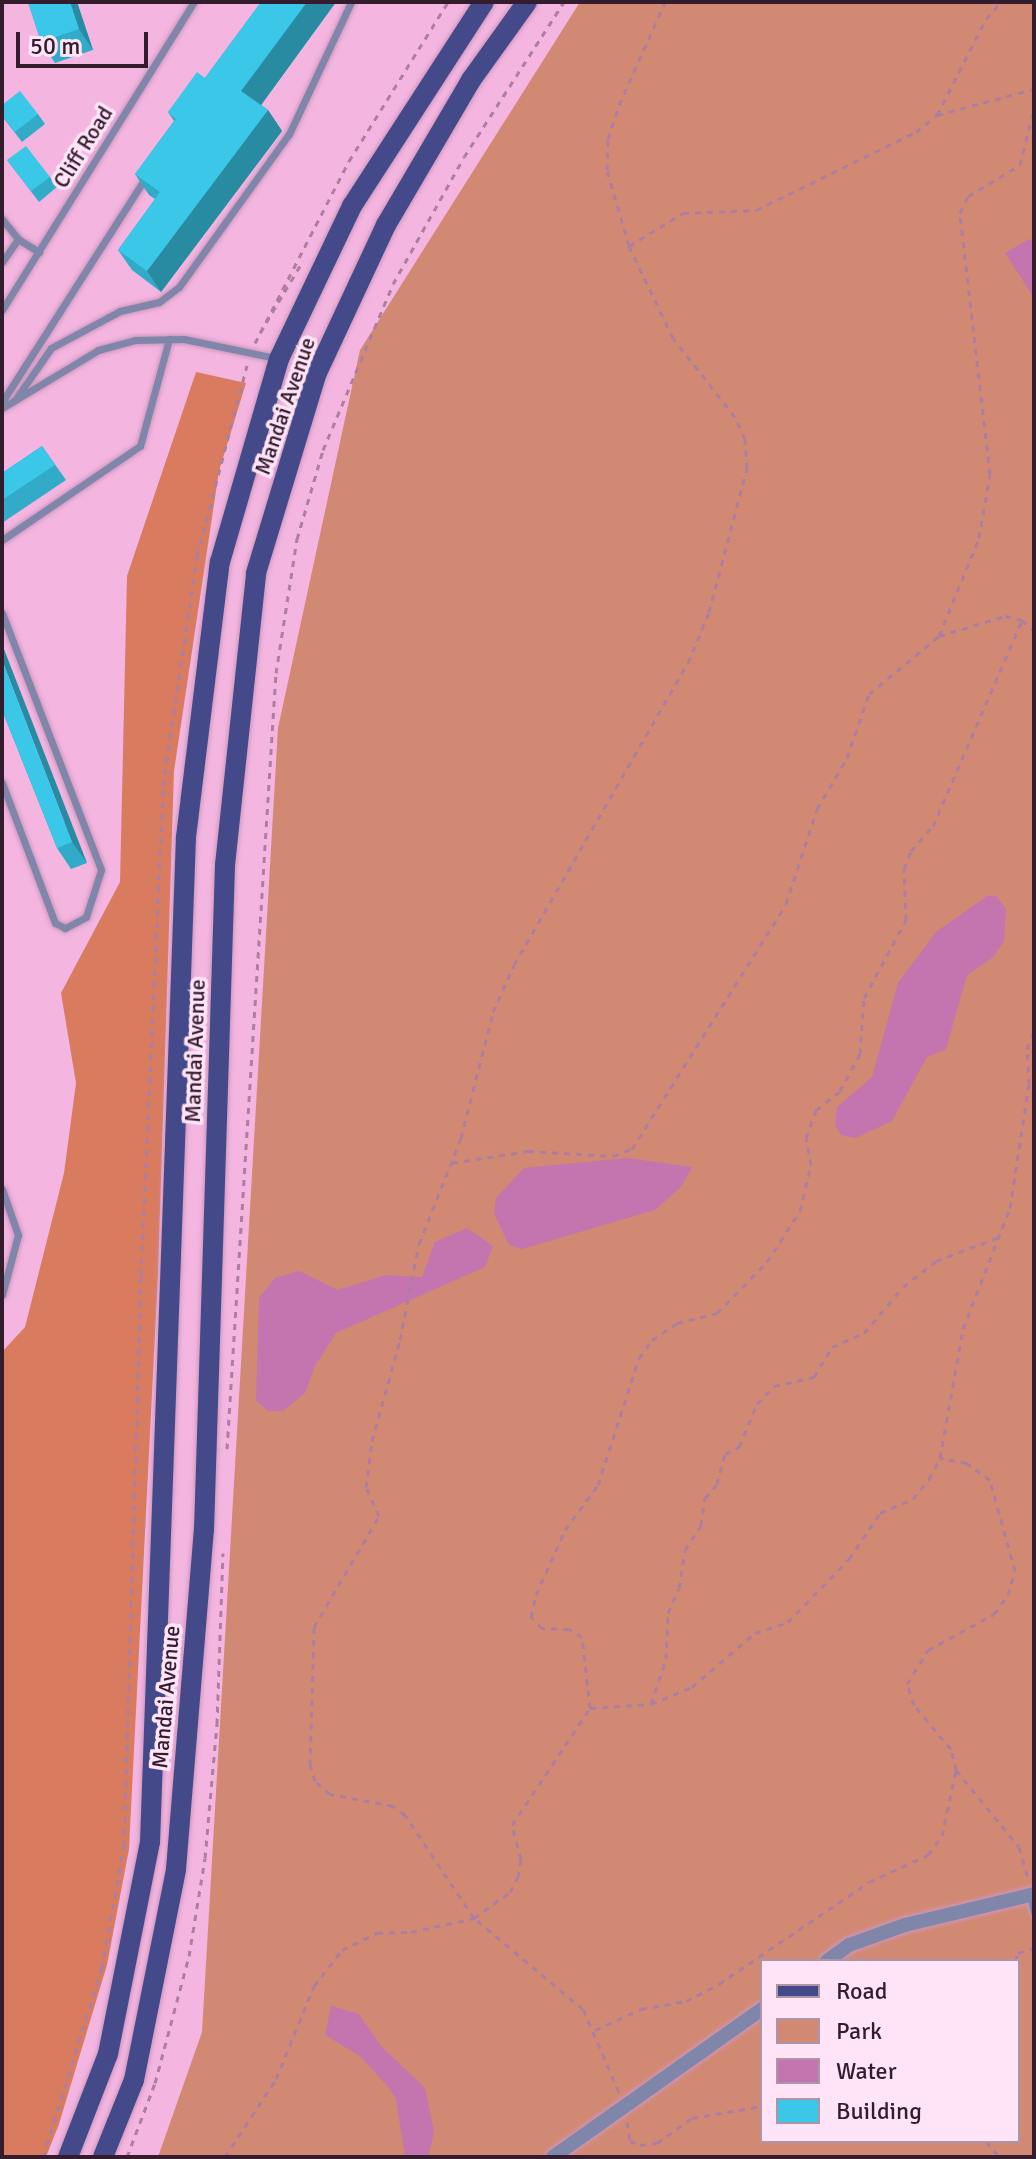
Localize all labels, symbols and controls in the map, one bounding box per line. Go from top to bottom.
scale bar [20,16,152,66]
text: 50 m [30,31,80,61]
street label: Cliff Road [48,101,118,193]
street label: Mandai Avenue [249,334,321,478]
street label: Mandai Avenue [179,979,211,1123]
street label: Mandai Avenue [147,1624,185,1770]
legend [760,1959,1020,2143]
text: Road [836,1976,887,2006]
text: Park [836,2016,882,2046]
text: Water [836,2056,896,2086]
text: Building [836,2096,922,2126]

